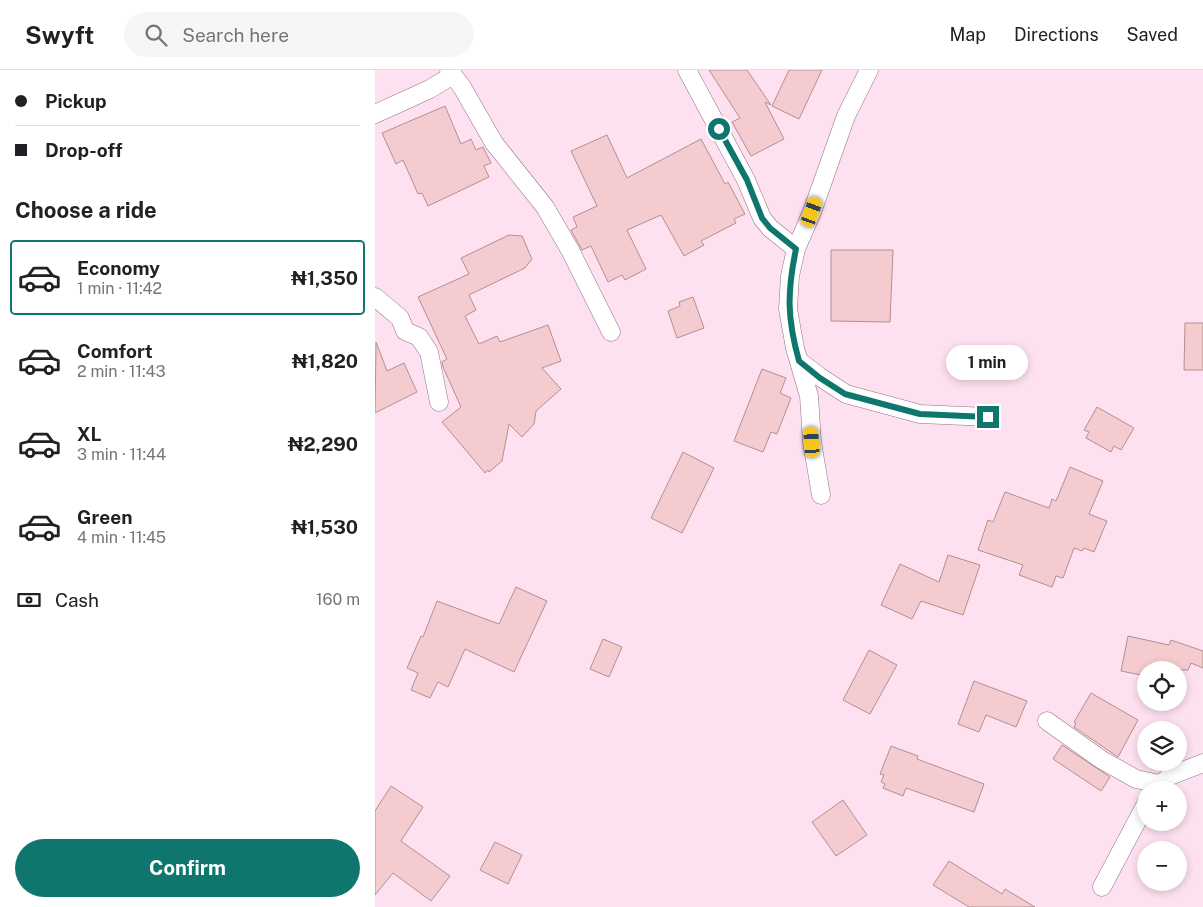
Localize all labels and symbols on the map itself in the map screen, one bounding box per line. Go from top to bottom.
route start [708,118,730,140]
car [799,195,824,229]
callout: 1 min [947,344,1029,380]
route end [977,406,999,428]
car [803,427,820,457]

